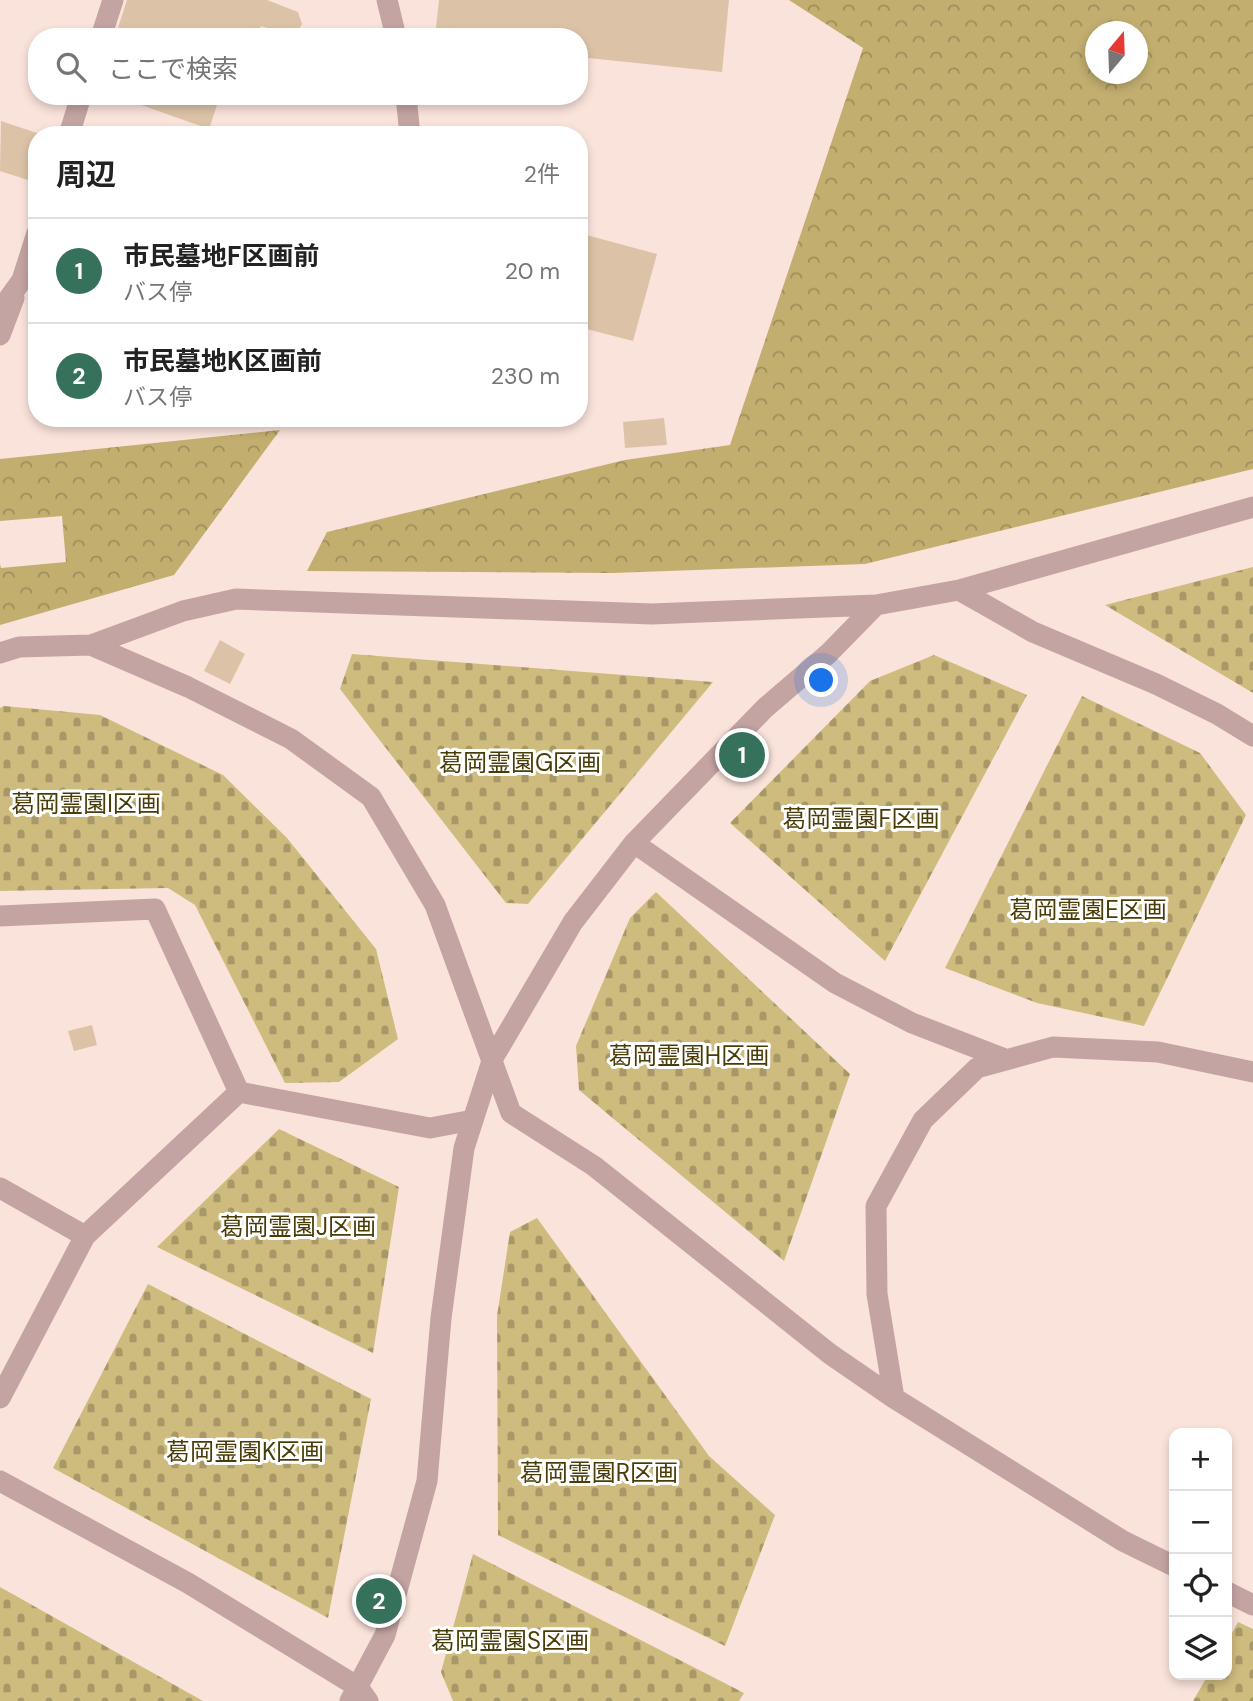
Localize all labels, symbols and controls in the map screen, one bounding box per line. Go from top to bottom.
north arrow [1085,21,1148,84]
search box [28,28,588,105]
icon: search [52,48,90,86]
text: ここで検索 [108,52,238,86]
text: 周辺 [56,155,116,194]
text: 2件 [524,159,560,189]
text: 市民墓地F区画前 [123,239,319,273]
text: 1 [75,256,83,286]
text: 20 m [505,256,560,286]
text: バス停 [123,277,192,307]
text: 市民墓地K区画前 [123,344,322,378]
text: 2 [72,361,86,391]
text: 230 m [491,361,560,391]
text: バス停 [123,382,192,412]
your location [804,663,838,697]
pin: 1 [719,729,765,781]
park label: 葛岡霊園G区画 [439,747,601,778]
park label: 葛岡霊園I区画 [11,788,161,819]
park label: 葛岡霊園F区画 [783,803,939,834]
park label: 葛岡霊園E区画 [1009,894,1167,925]
park label: 葛岡霊園H区画 [609,1040,769,1071]
park label: 葛岡霊園J区画 [220,1211,376,1242]
map controls [1169,1428,1232,1680]
button: + [1169,1428,1232,1491]
park label: 葛岡霊園K区画 [166,1436,324,1467]
park label: 葛岡霊園R区画 [520,1457,678,1488]
button: − [1169,1491,1232,1554]
button: locate [1169,1554,1232,1617]
pin: 2 [356,1575,402,1627]
button: layers [1169,1617,1232,1680]
park label: 葛岡霊園S区画 [431,1625,589,1656]

